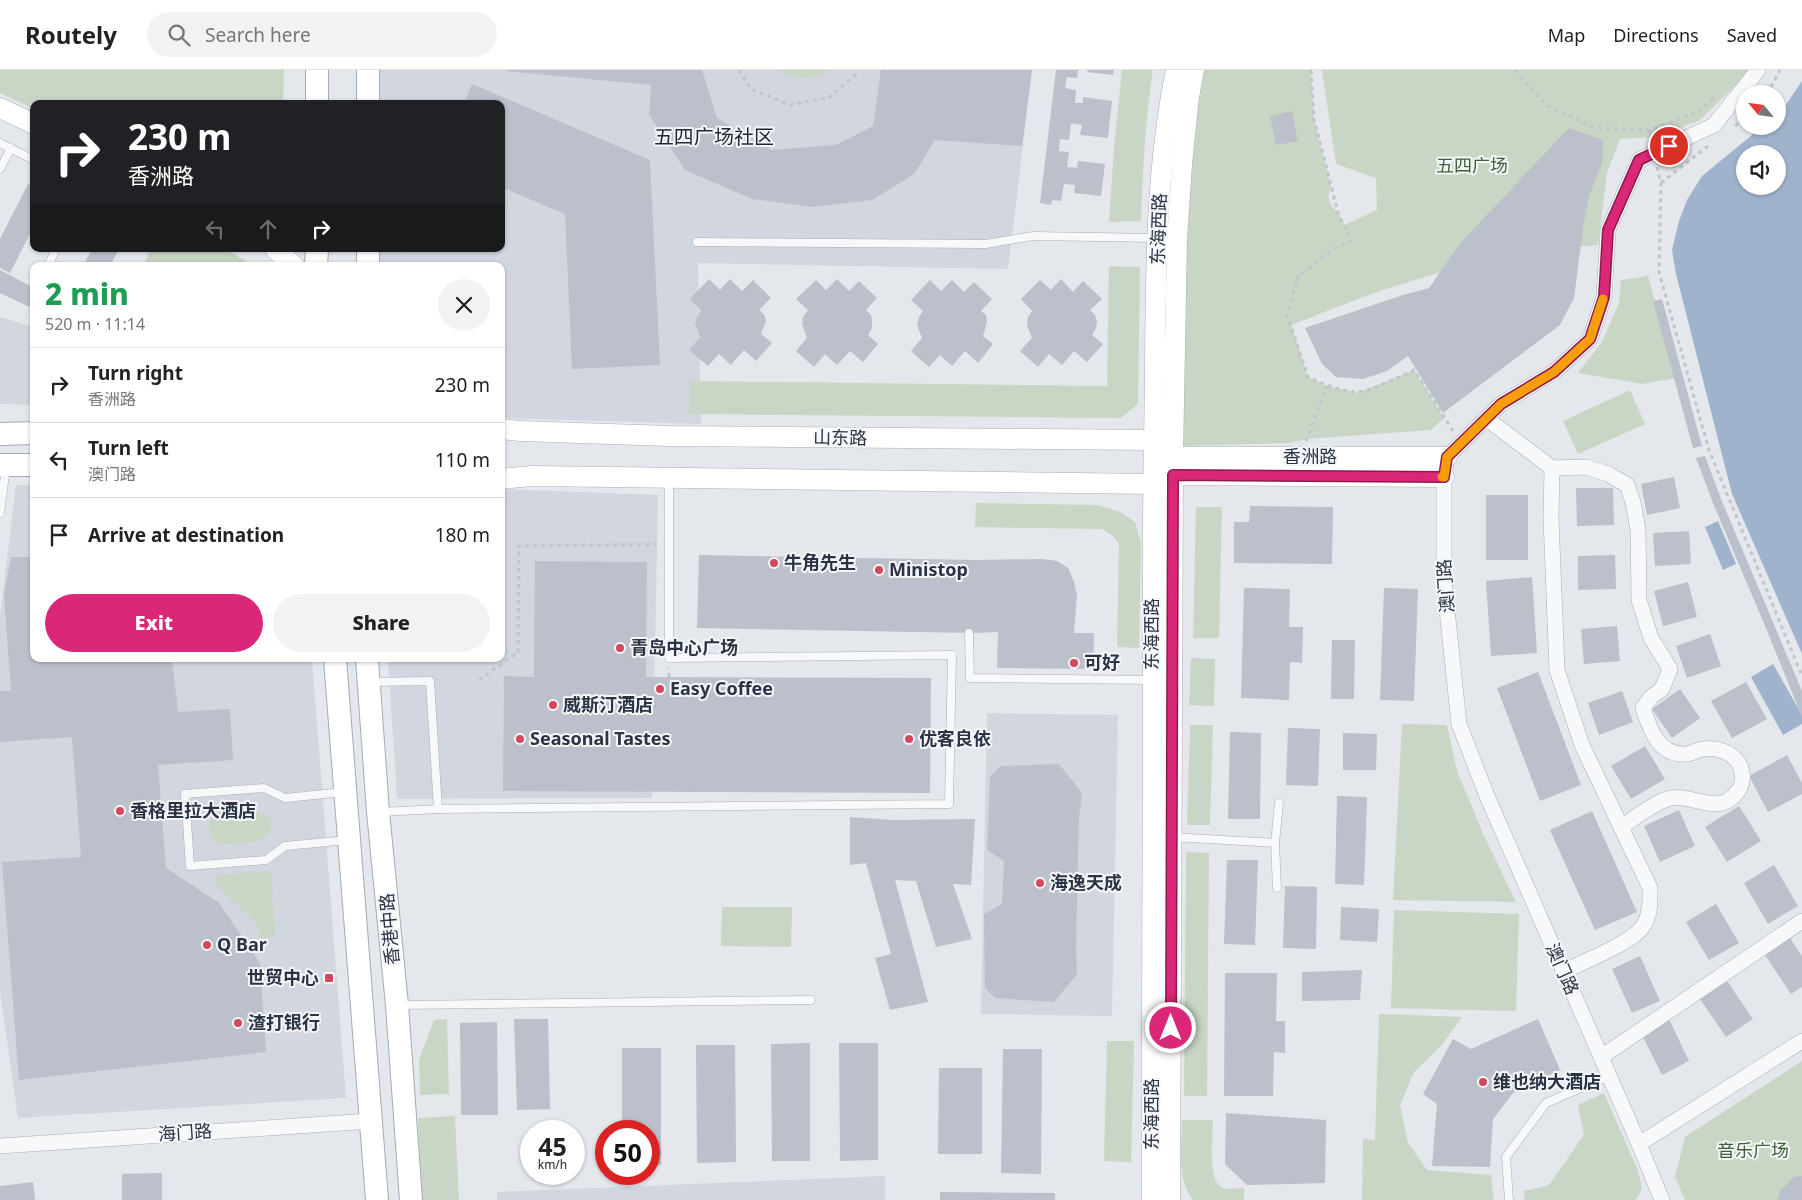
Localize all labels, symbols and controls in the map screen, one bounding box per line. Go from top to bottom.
search box [147,12,497,57]
text: Routely [25,18,117,51]
icon: search [165,21,193,49]
text: Search here [205,22,311,48]
text: Map [1548,23,1585,47]
text: Directions [1613,23,1699,47]
text: Saved [1727,23,1777,47]
north arrow [1736,85,1786,135]
map controls [1736,85,1786,195]
text: 230 m [128,113,231,160]
icon: right [45,120,110,185]
district label: 五四广场社区 [654,123,774,150]
pin [1648,125,1690,167]
icon: arrive [1655,132,1683,160]
button: sound [1736,145,1786,195]
park label: 五四广场 [1436,153,1508,177]
text: 香洲路 [128,160,194,190]
street label: 东海西路 [1145,193,1171,265]
icon: left [201,215,229,243]
icon: ahead [254,215,282,243]
icon: right [307,215,335,243]
text: 2 min [45,273,129,314]
button: close [438,279,490,331]
text: 520 m · 11:14 [45,313,145,335]
text: Turn right [88,360,183,386]
icon: right [45,371,73,399]
text: 230 m [435,372,490,398]
text: 香洲路 [88,388,136,410]
street label: 山东路 [813,425,867,449]
text: Turn left [88,435,169,461]
street label: 香洲路 [1283,444,1337,468]
icon: left [45,446,73,474]
text: 110 m [435,447,490,473]
text: 澳门路 [88,463,136,485]
icon: arrive [45,521,73,549]
text: Arrive at destination [88,522,284,548]
text: 180 m [435,522,490,548]
place label: 牛角先生 [784,550,856,574]
marker: 牛角先生 [768,557,780,569]
place label: Ministop [889,557,968,581]
street label: 澳门路 [1431,558,1459,614]
marker: Ministop [873,564,885,576]
button: Exit [45,594,263,652]
button: Share [273,594,490,652]
street label: 东海西路 [1139,598,1163,670]
place label: 青岛中心广场 [630,635,738,659]
marker: 青岛中心广场 [614,642,626,654]
place label: 可好 [1084,650,1120,674]
marker: 可好 [1068,657,1080,669]
place label: Easy Coffee [670,676,773,700]
marker: Easy Coffee [654,683,666,695]
place label: 威斯汀酒店 [563,692,653,716]
marker: 威斯汀酒店 [547,699,559,711]
place label: Seasonal Tastes [530,726,671,750]
place label: 优客良依 [919,726,991,750]
marker: Seasonal Tastes [514,733,526,745]
marker: 优客良依 [903,733,915,745]
place label: 香格里拉大酒店 [130,798,256,822]
marker: 香格里拉大酒店 [114,805,126,817]
place label: 海逸天成 [1050,870,1122,894]
marker: 海逸天成 [1034,877,1046,889]
street label: 香港中路 [374,892,404,966]
place label: Q Bar [217,932,267,956]
marker: Q Bar [201,939,213,951]
street label: 澳门路 [1541,939,1585,998]
place label: 世贸中心 [247,965,319,989]
marker: 世贸中心 [323,972,335,984]
position arrow [1144,1001,1196,1053]
place label: 渣打银行 [248,1010,320,1034]
marker: 渣打银行 [232,1017,244,1029]
place label: 维也纳大酒店 [1493,1069,1601,1093]
marker: 维也纳大酒店 [1477,1076,1489,1088]
street label: 东海西路 [1139,1078,1163,1150]
street label: 海门路 [157,1118,213,1146]
speed limit sign: 50 [595,1120,660,1185]
text: 45 [538,1129,567,1163]
park label: 音乐广场 [1717,1138,1789,1162]
text: km/h [538,1156,567,1173]

